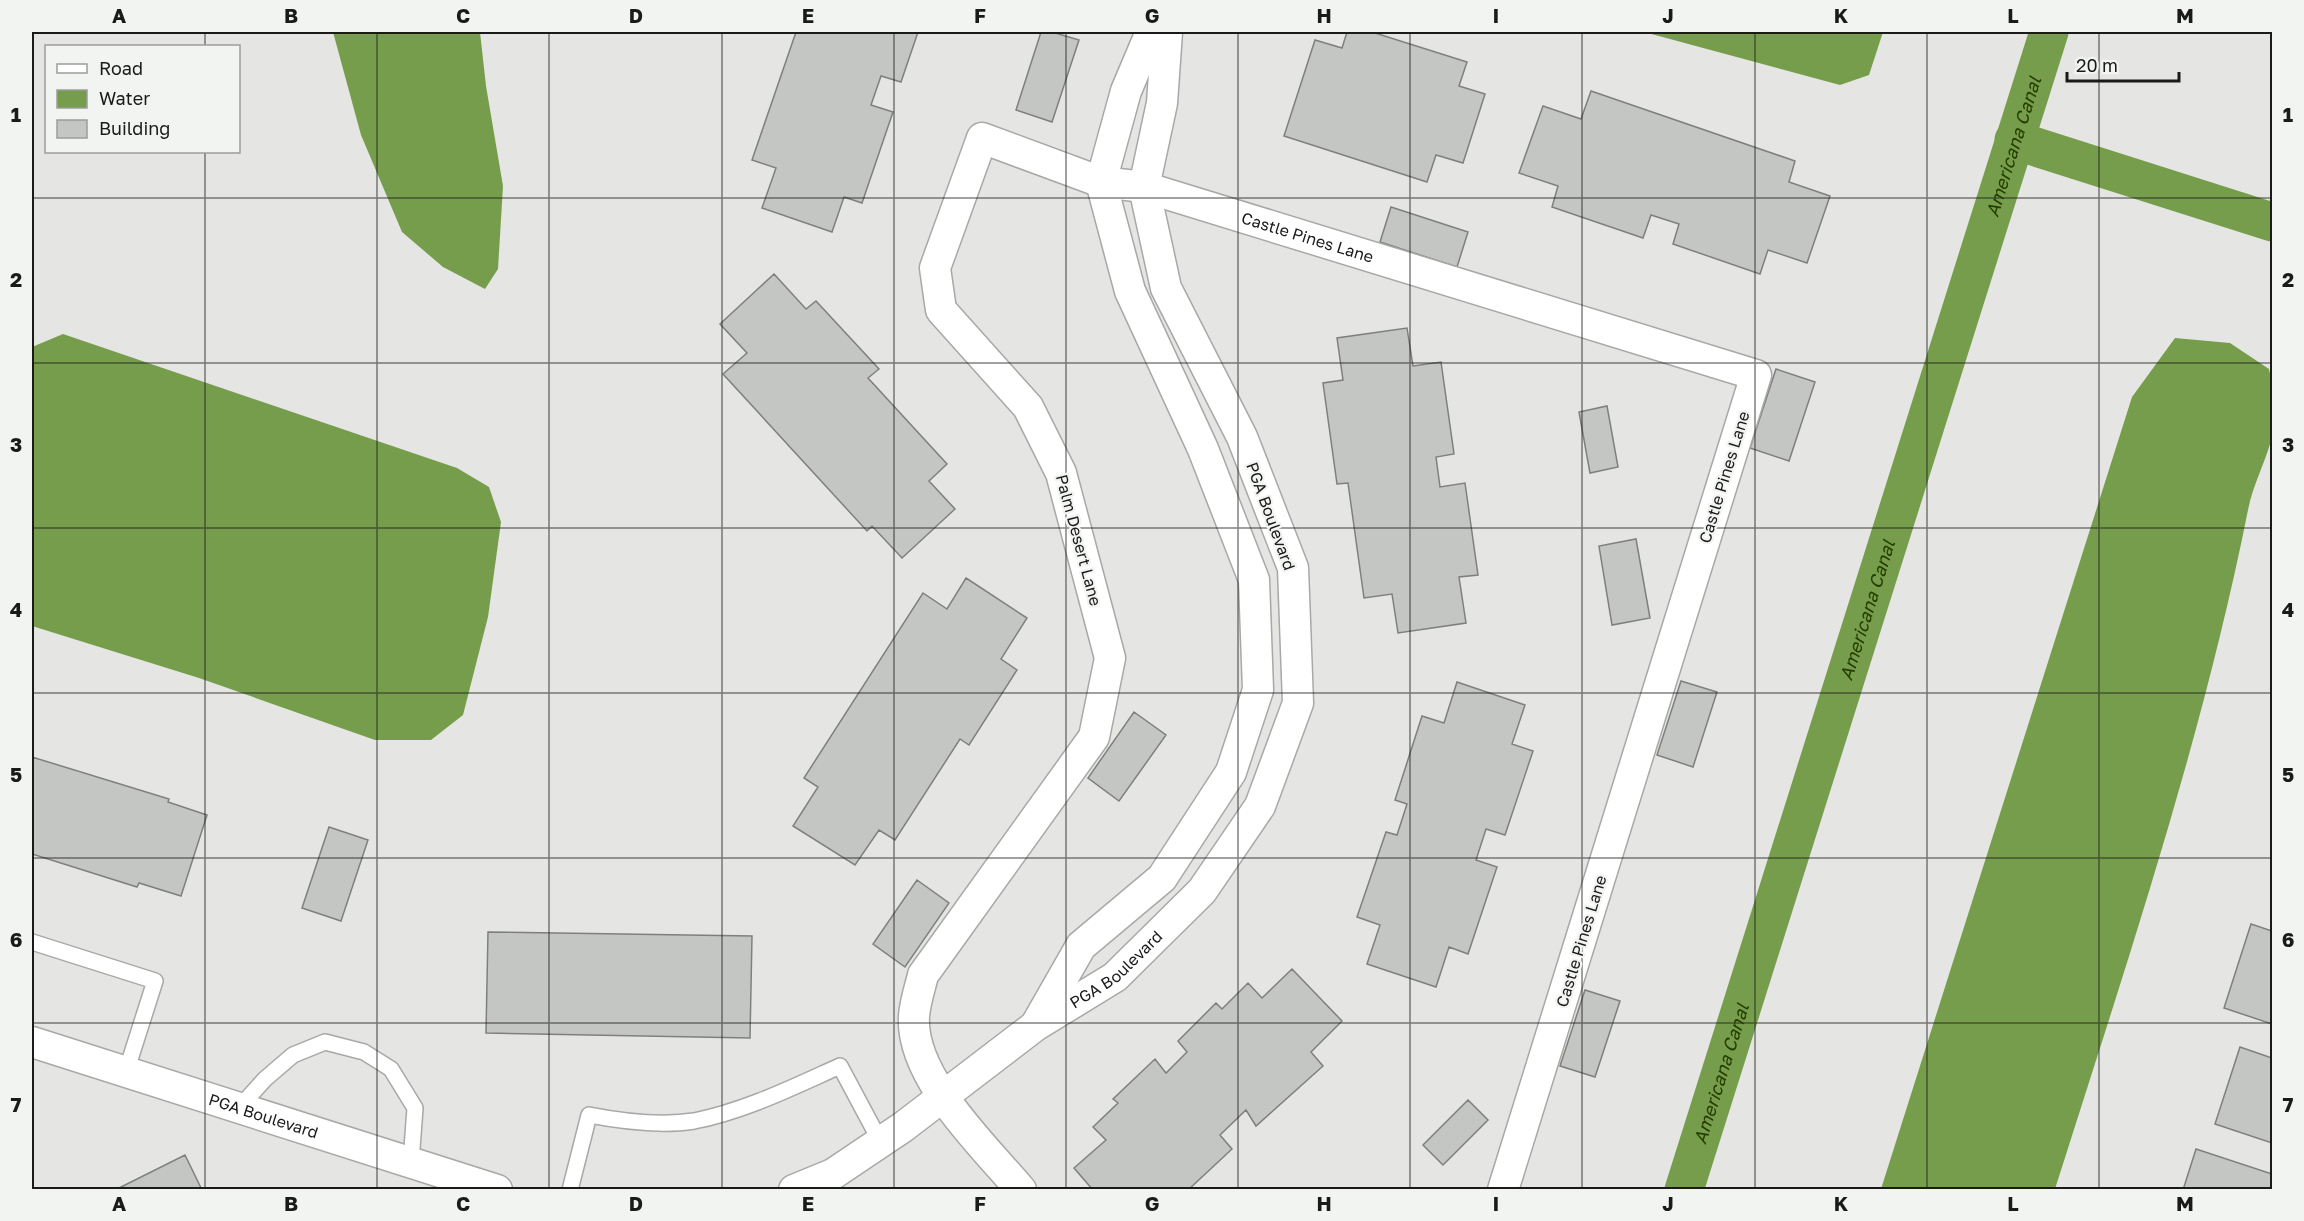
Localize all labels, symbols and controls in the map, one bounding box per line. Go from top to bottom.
text: A [112,3,126,27]
text: B [284,3,298,27]
text: C [456,3,470,27]
text: D [629,3,643,27]
text: E [802,3,814,27]
text: F [974,3,986,27]
text: G [1145,3,1159,27]
text: H [1316,3,1332,27]
text: I [1493,3,1499,27]
text: J [1662,3,1674,27]
text: K [1834,3,1849,27]
text: L [2007,3,2019,27]
text: M [2176,3,2194,27]
legend [45,45,240,153]
scale bar [2067,45,2180,83]
text: 20 m [2076,54,2118,76]
text: Road [99,57,143,79]
water label: Americana Canal [1981,73,2046,219]
text: Water [99,87,150,109]
text: 1 [11,102,21,126]
text: 1 [2283,102,2293,126]
text: Building [99,117,170,139]
street label: Castle Pines Lane [1239,208,1376,267]
text: 2 [10,267,22,291]
text: 2 [2282,267,2294,291]
street label: Castle Pines Lane [1694,409,1754,545]
text: 3 [10,432,22,456]
text: 3 [2282,432,2294,456]
street label: PGA Boulevard [1242,459,1300,573]
street label: Palm Desert Lane [1052,472,1106,608]
water label: Americana Canal [1834,536,1900,683]
text: 4 [10,597,22,621]
text: 4 [2282,597,2294,621]
text: 5 [10,762,22,786]
text: 5 [2282,762,2294,786]
street label: Castle Pines Lane [1551,873,1611,1009]
street label: PGA Boulevard [1066,926,1166,1012]
text: 6 [10,927,22,951]
text: 6 [2282,927,2294,951]
water label: Americana Canal [1688,1000,1753,1146]
street label: PGA Boulevard [206,1089,321,1142]
text: 7 [11,1092,22,1116]
text: 7 [2283,1092,2294,1116]
text: A [112,1191,126,1215]
text: B [284,1191,298,1215]
text: C [456,1191,470,1215]
text: D [629,1191,643,1215]
text: E [802,1191,814,1215]
text: F [974,1191,986,1215]
text: G [1145,1191,1159,1215]
text: H [1316,1191,1332,1215]
text: I [1493,1191,1499,1215]
text: J [1662,1191,1674,1215]
text: K [1834,1191,1849,1215]
text: L [2007,1191,2019,1215]
text: M [2176,1191,2194,1215]

